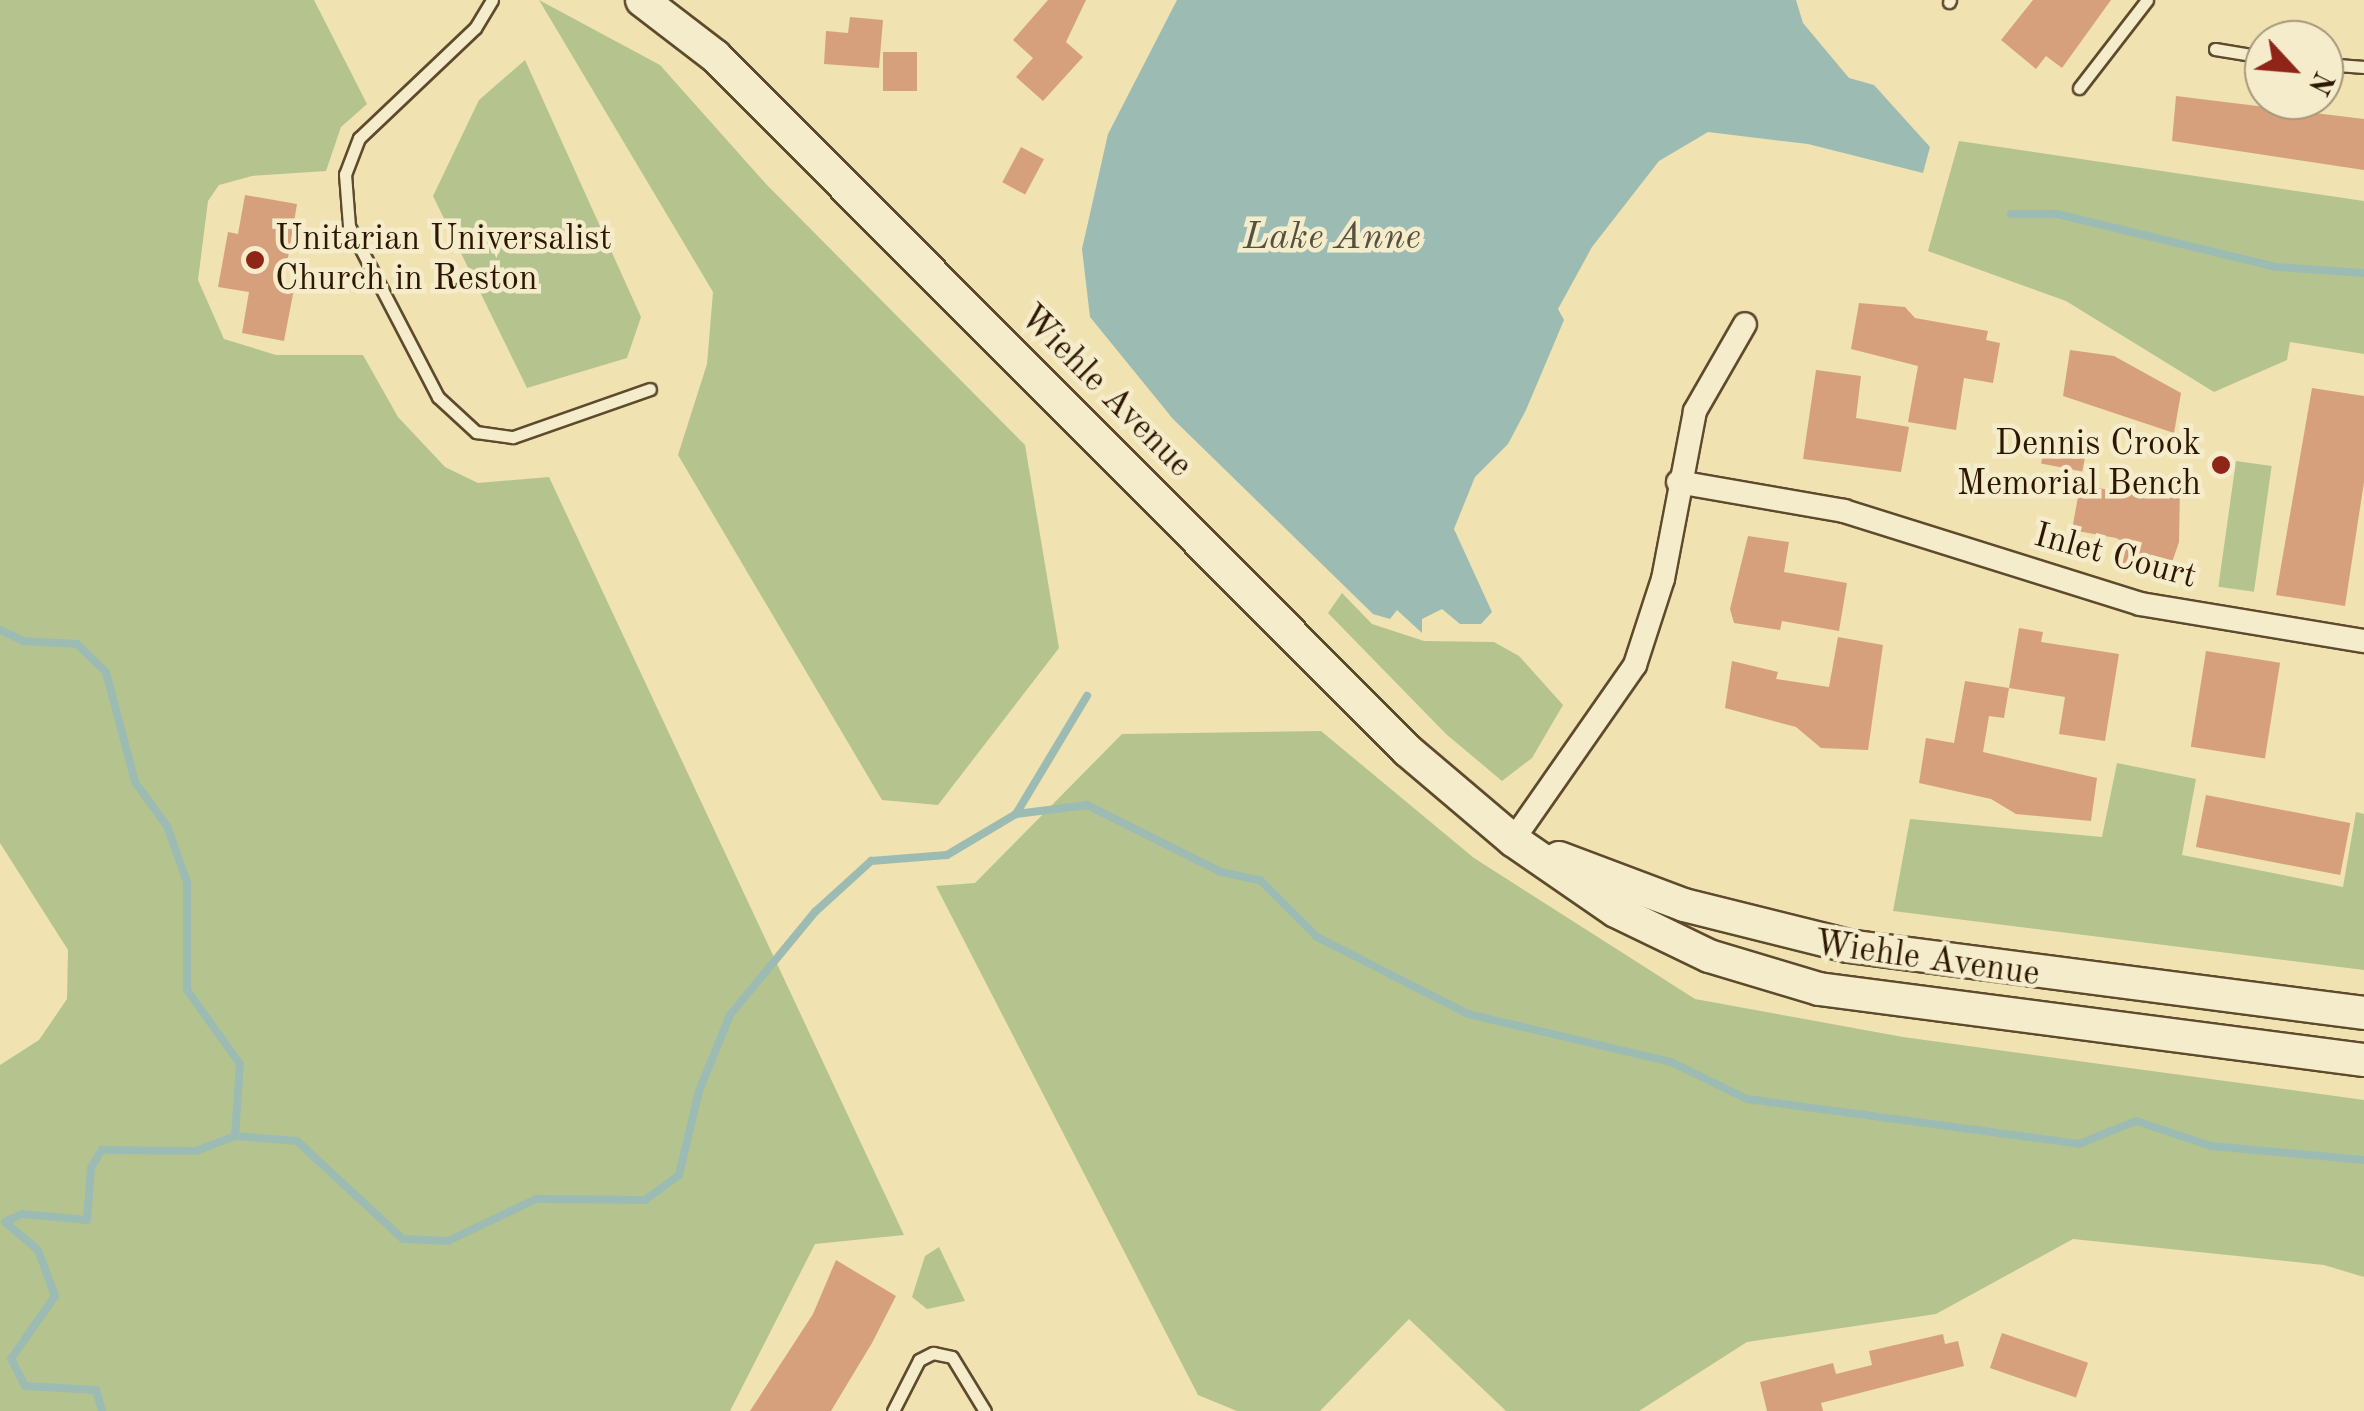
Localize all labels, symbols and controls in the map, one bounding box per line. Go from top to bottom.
north arrow [2244,20,2344,120]
text: N [2302,67,2336,98]
water label: Lake Anne [1243,216,1421,262]
place label: Unitarian Universalist Church in Reston [275,219,612,301]
marker: Unitarian Universalist Church in Reston [244,249,266,271]
street label: Wiehle Avenue [1010,297,1200,487]
place label: Dennis Crook Memorial Bench [1957,424,2201,506]
marker: Dennis Crook Memorial Bench [2210,454,2232,476]
street label: Inlet Court [2029,515,2201,599]
street label: Wiehle Avenue [1812,923,2042,997]

